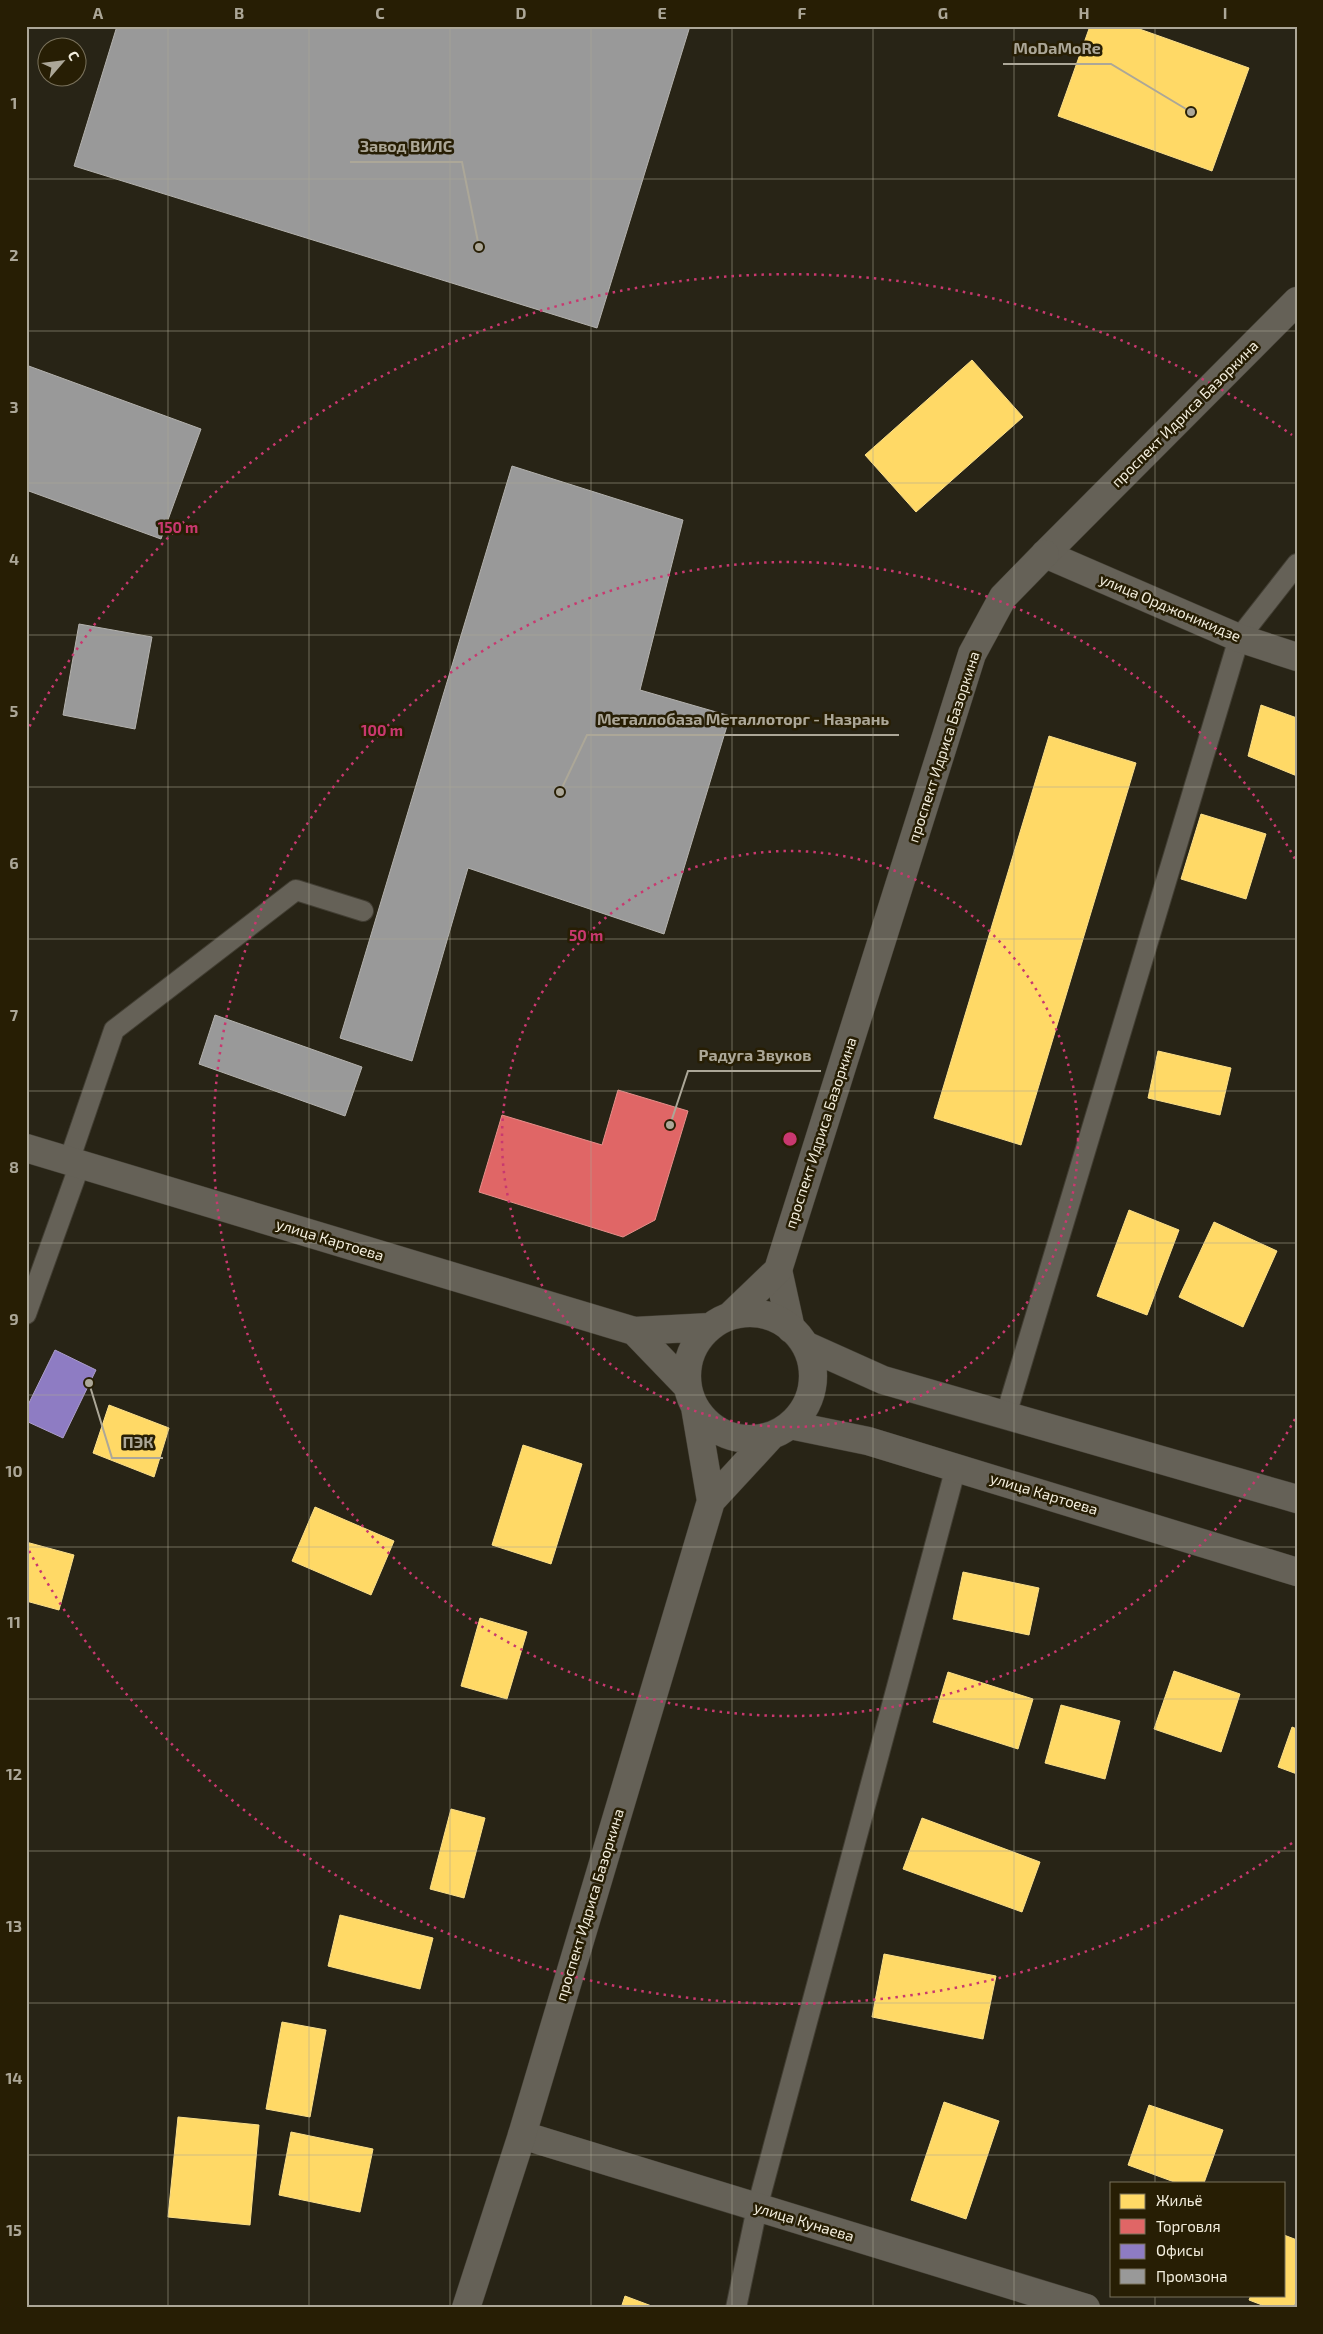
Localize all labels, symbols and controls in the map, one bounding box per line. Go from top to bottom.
text: A [93,3,104,22]
text: B [234,3,244,22]
text: C [375,3,385,22]
text: D [516,3,527,22]
text: E [657,3,667,22]
text: F [798,3,807,22]
text: G [938,3,948,22]
text: H [1078,3,1090,22]
text: I [1223,3,1227,22]
callout: MoDaMoRe [1003,33,1111,64]
north arrow [38,38,88,88]
text: MoDaMoRe [1013,38,1101,57]
text: С [64,48,83,63]
text: 1 [11,93,17,112]
callout: Завод ВИЛС [350,131,462,162]
text: Завод ВИЛС [360,136,452,155]
text: 2 [9,245,19,264]
street label: проспект Идриса Базоркина [1107,336,1261,490]
text: 3 [9,397,19,416]
text: 150 m [158,518,198,536]
text: 4 [9,549,19,568]
street label: улица Орджоникидзе [1097,569,1244,646]
street label: проспект Идриса Базоркина [904,649,983,845]
text: 5 [10,701,19,720]
callout: Металлобаза Металлоторг - Назрань [587,704,899,735]
text: Металлобаза Металлоторг - Назрань [597,709,889,728]
text: 100 m [361,721,403,739]
text: 6 [9,853,19,872]
text: 50 m [569,926,603,944]
text: 7 [10,1005,19,1024]
street label: проспект Идриса Базоркина [781,1035,860,1231]
callout: Радуга Звуков [688,1040,821,1071]
text: Радуга Звуков [699,1045,811,1064]
centre of rings [781,1130,799,1148]
text: 8 [9,1157,19,1176]
street label: улица Картоева [274,1214,386,1265]
text: 9 [9,1309,19,1328]
callout: ПЭК [112,1427,163,1458]
text: ПЭК [123,1432,153,1451]
text: 10 [5,1461,23,1480]
street label: улица Картоева [988,1468,1100,1519]
text: 11 [7,1612,21,1631]
text: 12 [6,1764,22,1783]
street label: проспект Идриса Базоркина [551,1806,627,2003]
text: 13 [6,1916,22,1935]
text: 14 [5,2068,23,2087]
legend [1110,2182,1286,2296]
text: Жильё [1156,2191,1203,2209]
street label: улица Кунаева [752,2197,857,2246]
text: Торговля [1156,2217,1221,2235]
text: 15 [6,2220,22,2239]
text: Офисы [1156,2241,1204,2259]
text: Промзона [1156,2267,1228,2285]

